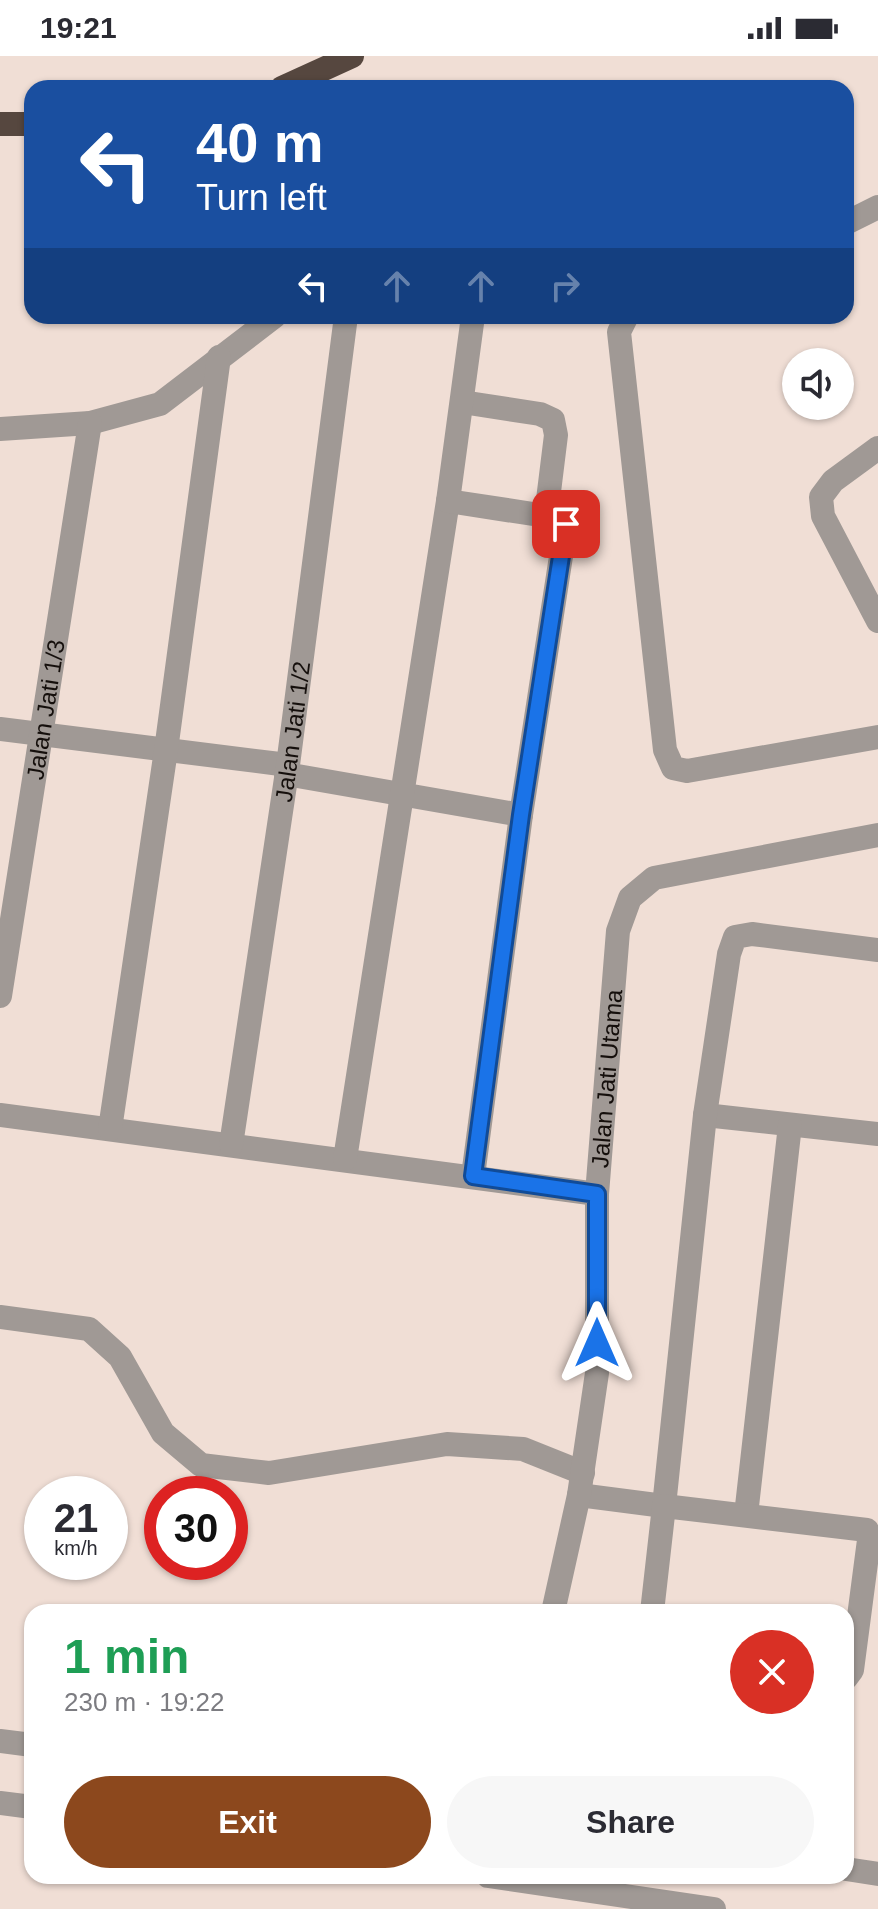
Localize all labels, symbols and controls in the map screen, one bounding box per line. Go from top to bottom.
text: 19:21 [40,11,117,44]
text: 40 m [196,111,324,174]
icon: left [64,112,168,216]
text: Turn left [196,177,327,218]
icon: left [291,264,335,308]
icon: ahead [375,264,419,308]
icon: ahead [459,264,503,308]
icon: right [543,264,587,308]
map controls [782,348,854,420]
button: sound [782,348,854,420]
pin [532,490,600,558]
icon: arrive [544,502,588,546]
street label: Jalan Jati 1/3 [21,638,69,782]
street label: Jalan Jati 1/2 [269,660,315,804]
street label: Jalan Jati Utama [586,988,627,1169]
position arrow [555,1301,639,1385]
speed limit sign: 30 [144,1476,248,1580]
text: 21 [54,1496,98,1540]
text: km/h [54,1537,98,1559]
text: 1 min [64,1630,189,1683]
button: close [730,1630,814,1714]
text: 230 m · 19:22 [64,1687,224,1717]
button: Exit [64,1776,431,1868]
button: Share [447,1776,814,1868]

